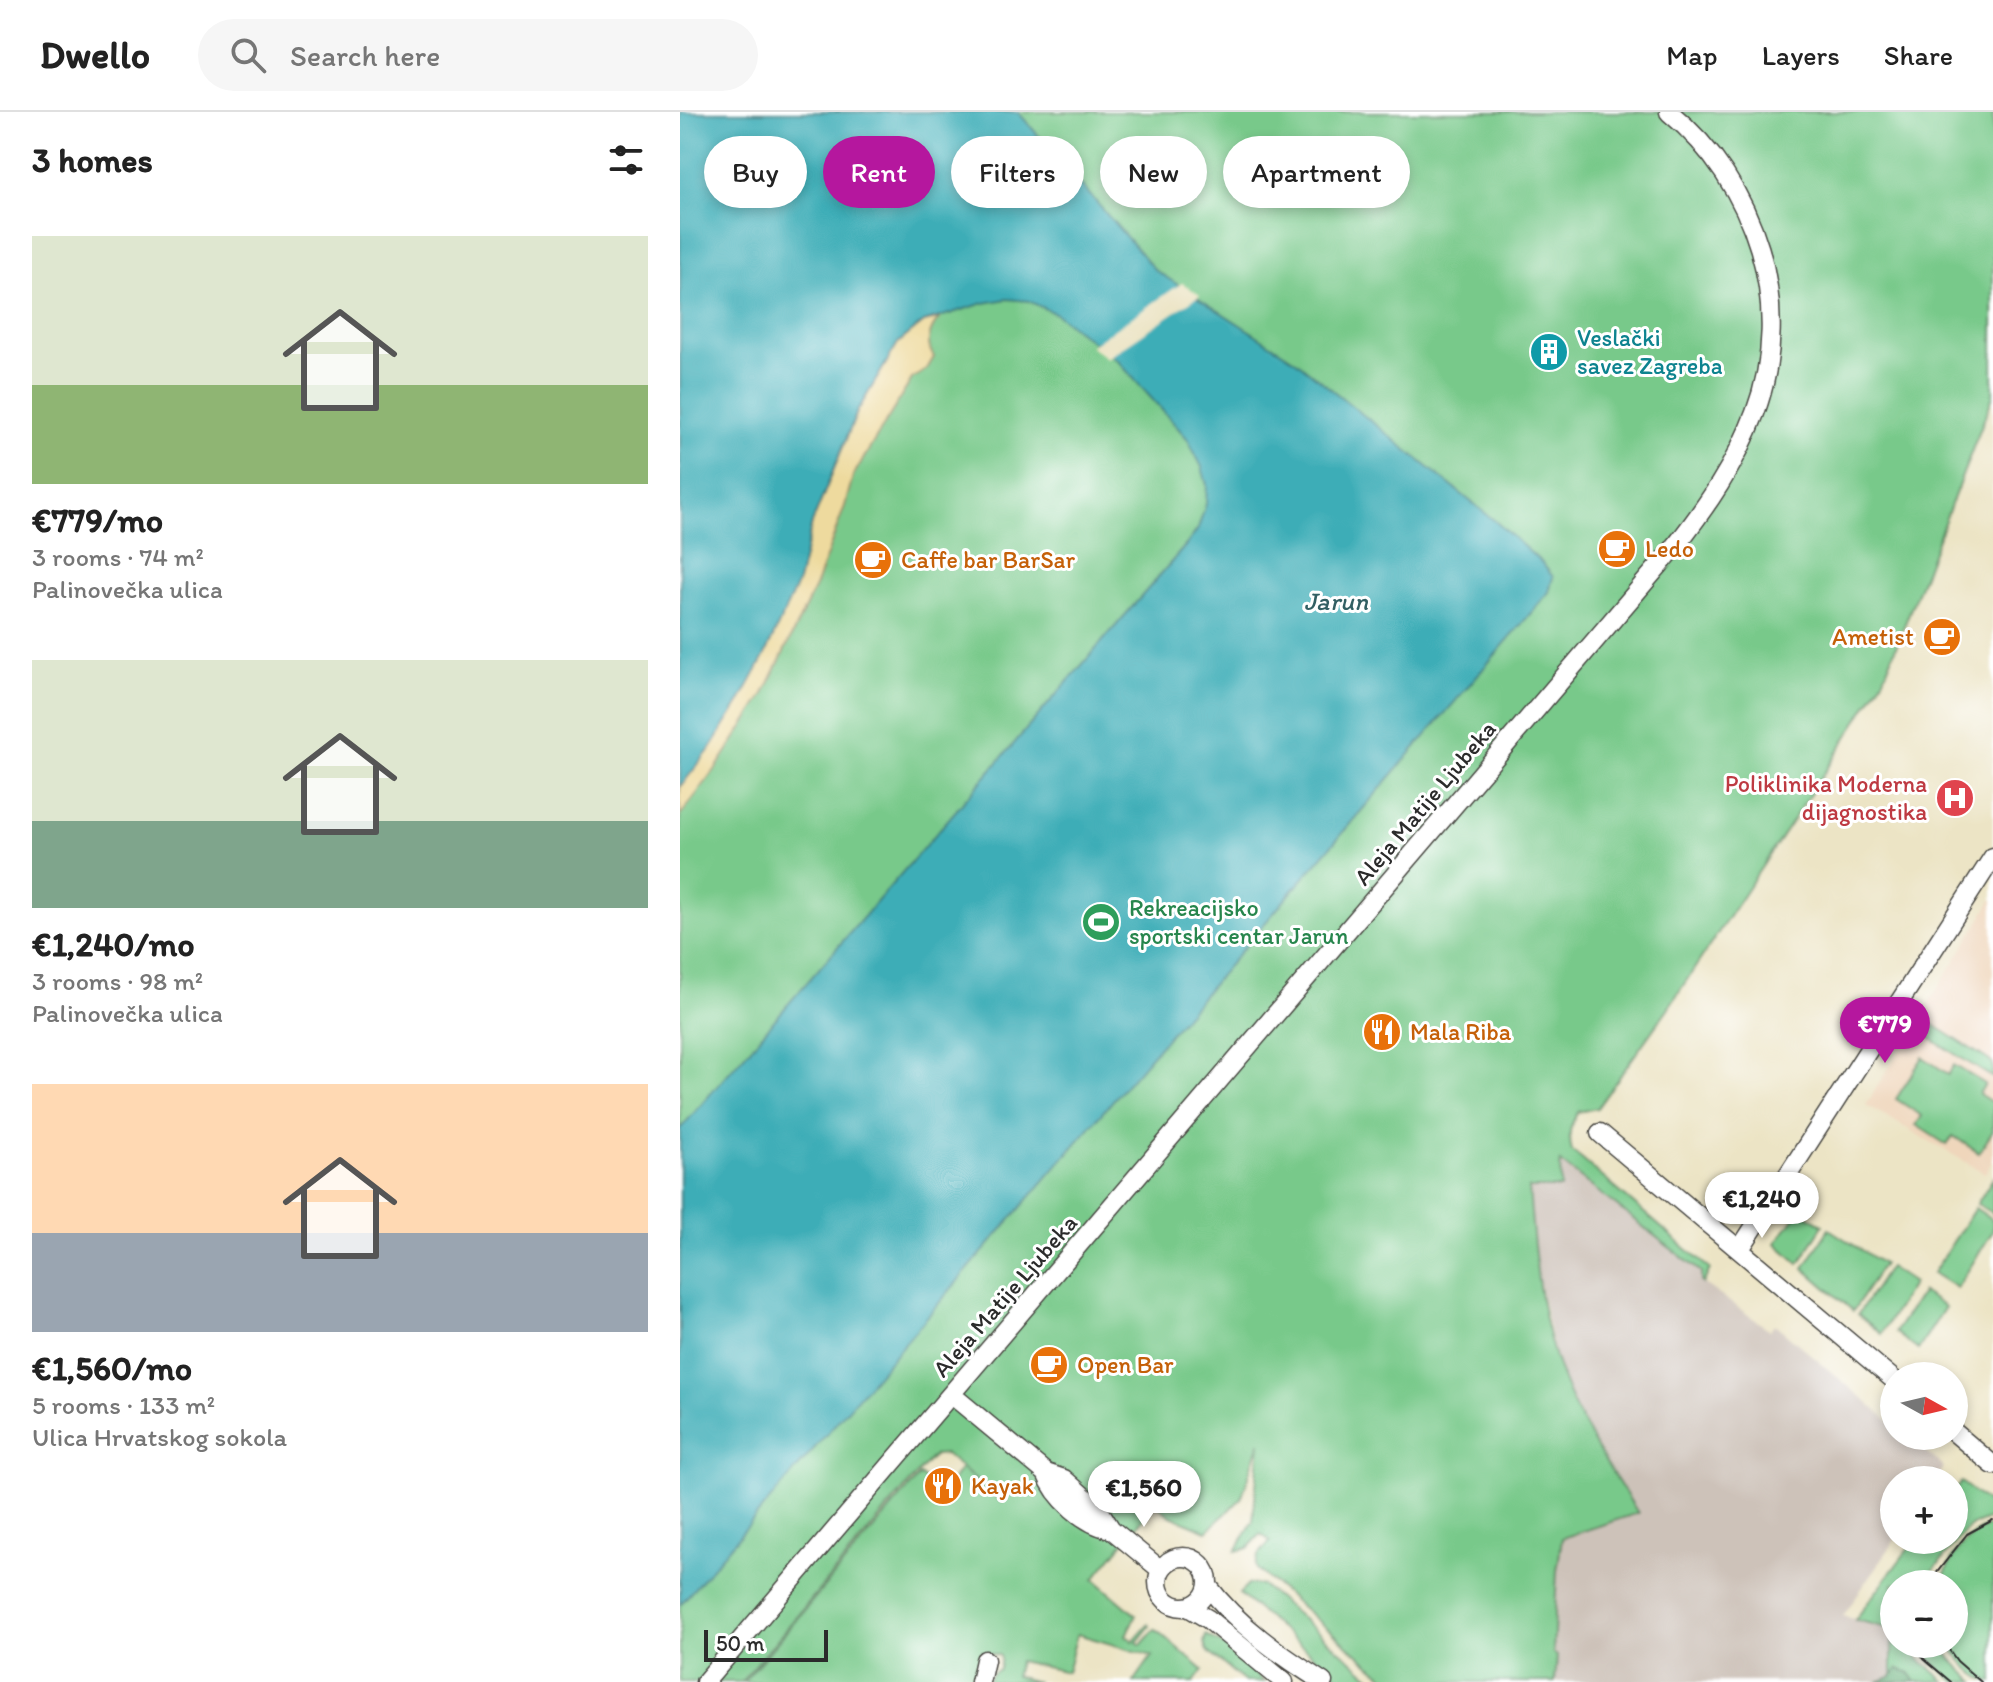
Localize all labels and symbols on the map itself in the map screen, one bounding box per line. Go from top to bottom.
place label: Veslački savez Zagreba [1577,323,1723,380]
building icon: Veslački savez Zagreba [1528,331,1570,373]
cafe icon: Ledo [1596,528,1638,570]
place label: Ledo [1645,534,1694,563]
cafe icon: Caffe bar BarSar [852,539,894,581]
place label: Caffe bar BarSar [901,545,1075,574]
water label: Jarun [1304,585,1368,617]
cafe icon: Ametist [1921,616,1963,658]
place label: Ametist [1832,622,1914,651]
street label: Aleja Matije Ljubeka [1347,714,1502,891]
place label: Poliklinika Moderna dijagnostika [1725,769,1927,826]
hospital icon: Poliklinika Moderna dijagnostika [1934,777,1976,819]
place label: Rekreacijsko sportski centar Jarun [1129,893,1349,950]
sports icon: Rekreacijsko sportski centar Jarun [1080,901,1122,943]
pin: €779 [1838,997,1932,1065]
restaurant icon: Mala Riba [1361,1011,1403,1053]
place label: Mala Riba [1410,1017,1512,1046]
pin: €1,240 [1697,1172,1827,1240]
street label: Aleja Matije Ljubeka [926,1208,1083,1383]
cafe icon: Open Bar [1028,1344,1070,1386]
place label: Open Bar [1077,1350,1174,1379]
north arrow [1880,1362,1968,1450]
pin: €1,560 [1079,1461,1209,1529]
restaurant icon: Kayak [922,1465,964,1507]
place label: Kayak [971,1471,1034,1500]
scale bar [704,1626,828,1662]

